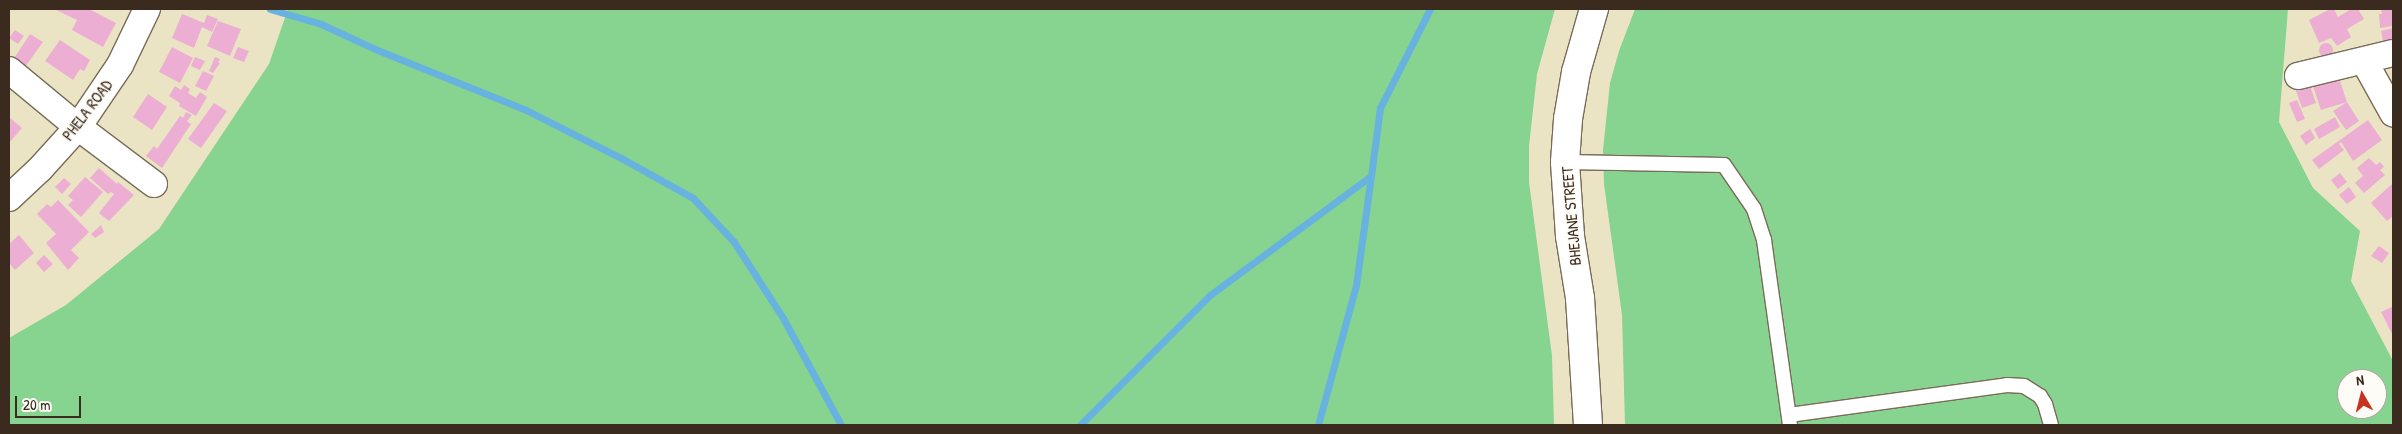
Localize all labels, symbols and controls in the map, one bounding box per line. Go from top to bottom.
street label: PHELA ROAD [58,76,116,144]
street label: BHEJANE STREET [1557,166,1585,266]
north arrow [2337,369,2387,419]
text: N [2355,370,2365,390]
scale bar [18,386,84,418]
text: 20 m [23,394,50,415]

